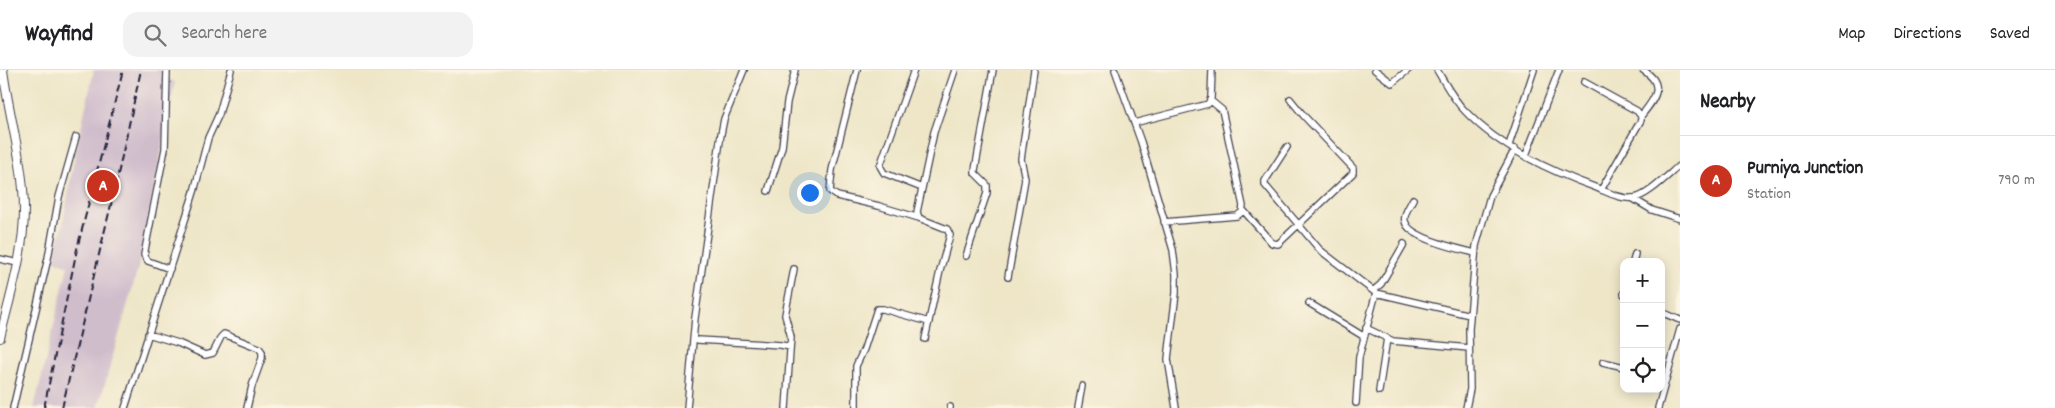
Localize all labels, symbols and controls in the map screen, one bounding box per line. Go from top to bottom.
search box [123,12,473,57]
text: Wayfind [25,18,93,52]
icon: search [141,21,169,49]
text: Search here [181,21,267,48]
text: Map [1838,22,1865,47]
text: Directions [1893,22,1962,47]
text: Saved [1990,22,2030,47]
text: Nearby [1700,88,1755,118]
text: Purniya Junction [1747,156,1863,183]
pin: A [87,167,119,205]
text: A [1712,169,1720,192]
text: 790 m [1998,169,2035,192]
your location [797,180,823,206]
text: Station [1747,183,1791,206]
map controls [1620,258,1665,393]
button: + [1620,258,1665,303]
button: − [1620,303,1665,348]
button: locate [1620,348,1665,393]

